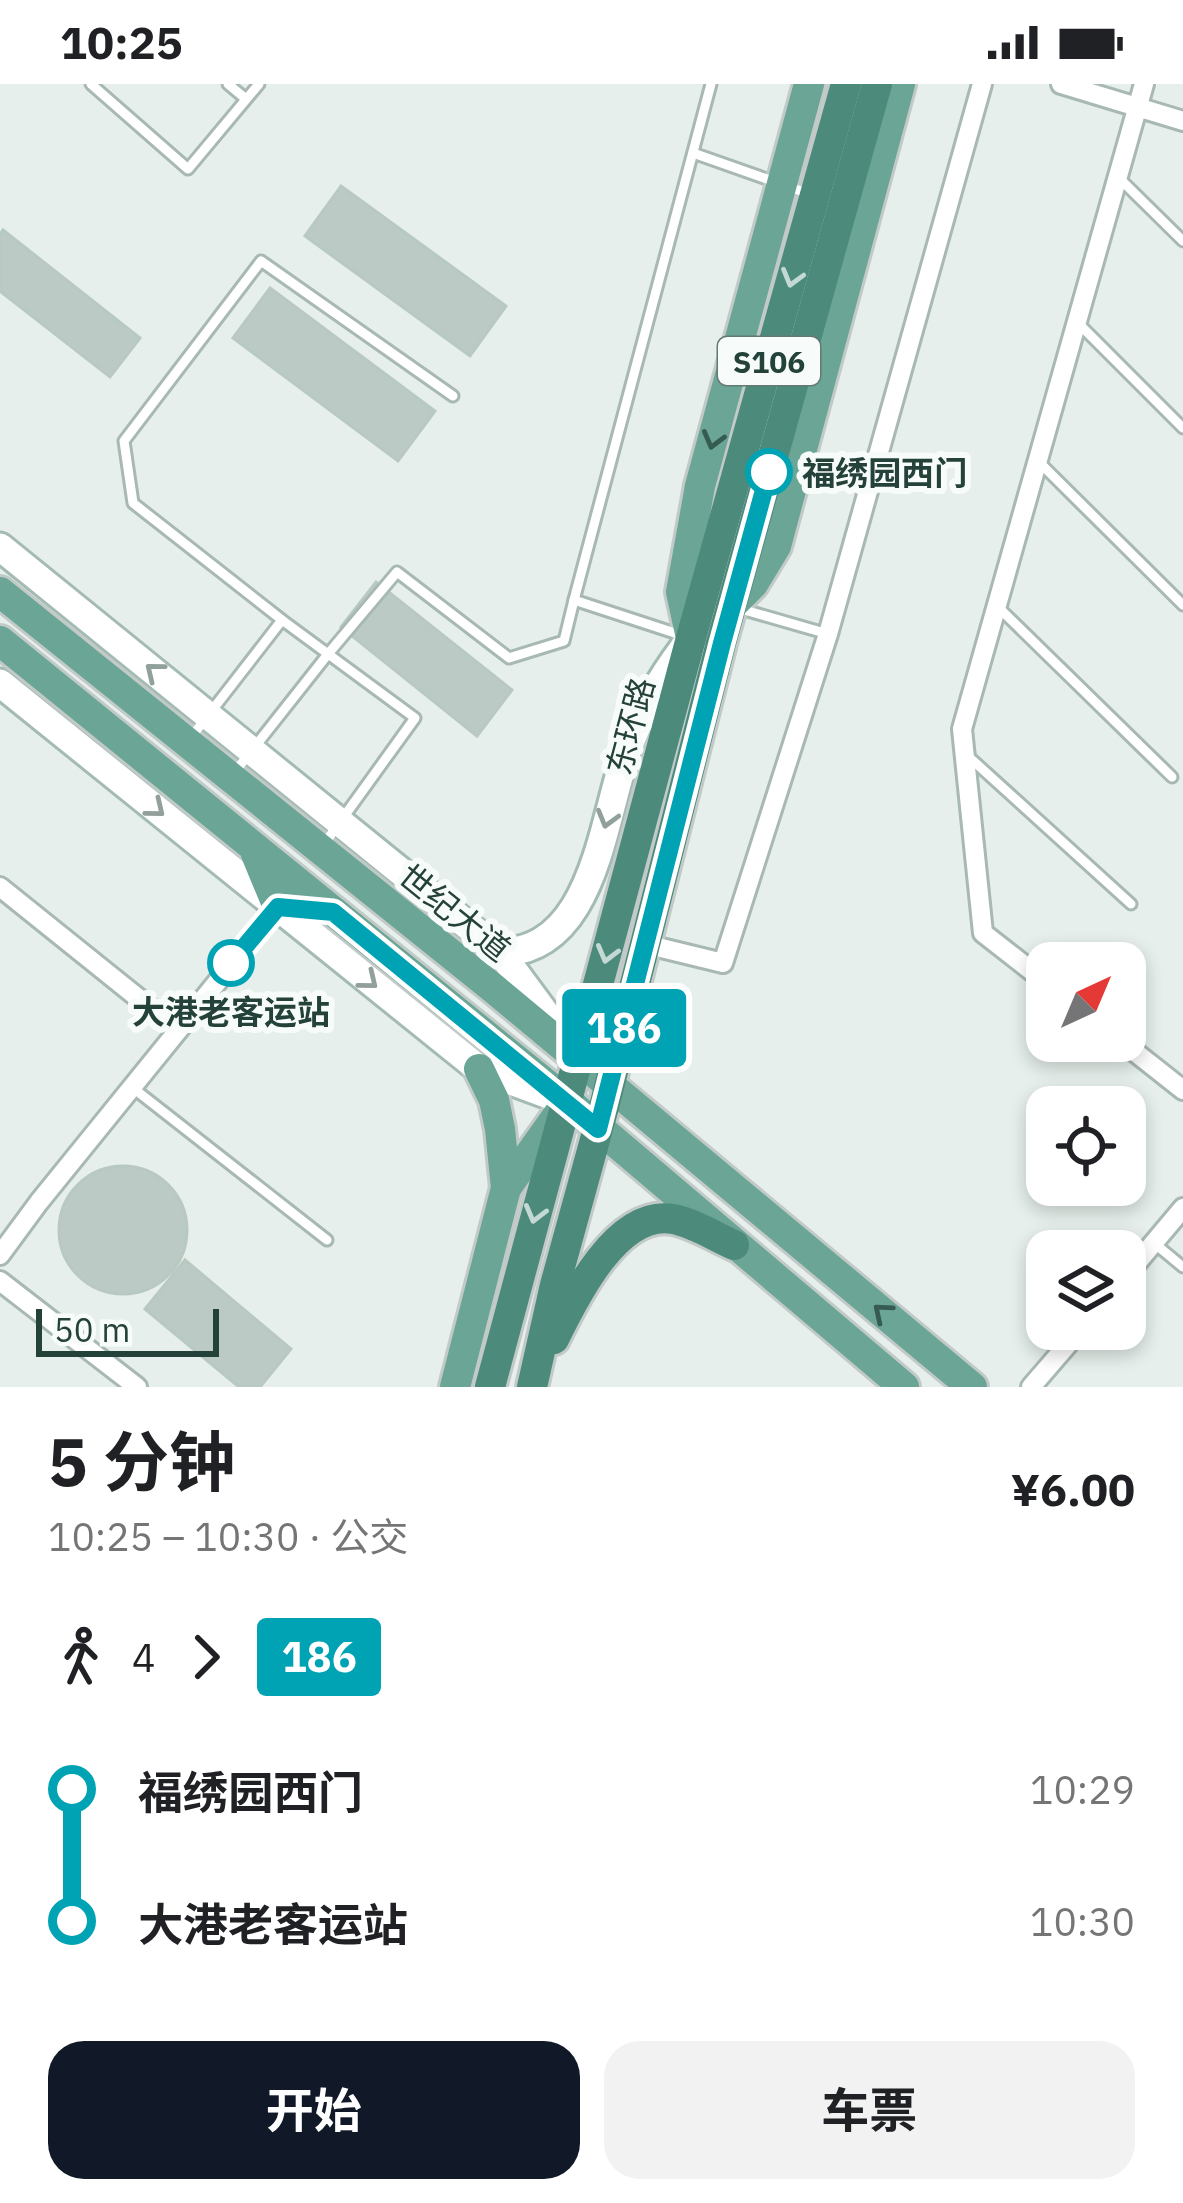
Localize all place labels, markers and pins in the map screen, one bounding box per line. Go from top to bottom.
marker: 福绣园西门 [747,450,791,494]
place label: 福绣园西门 [802,451,967,494]
marker: 大港老客运站 [209,941,253,985]
place label: 大港老客运站 [132,990,330,1033]

